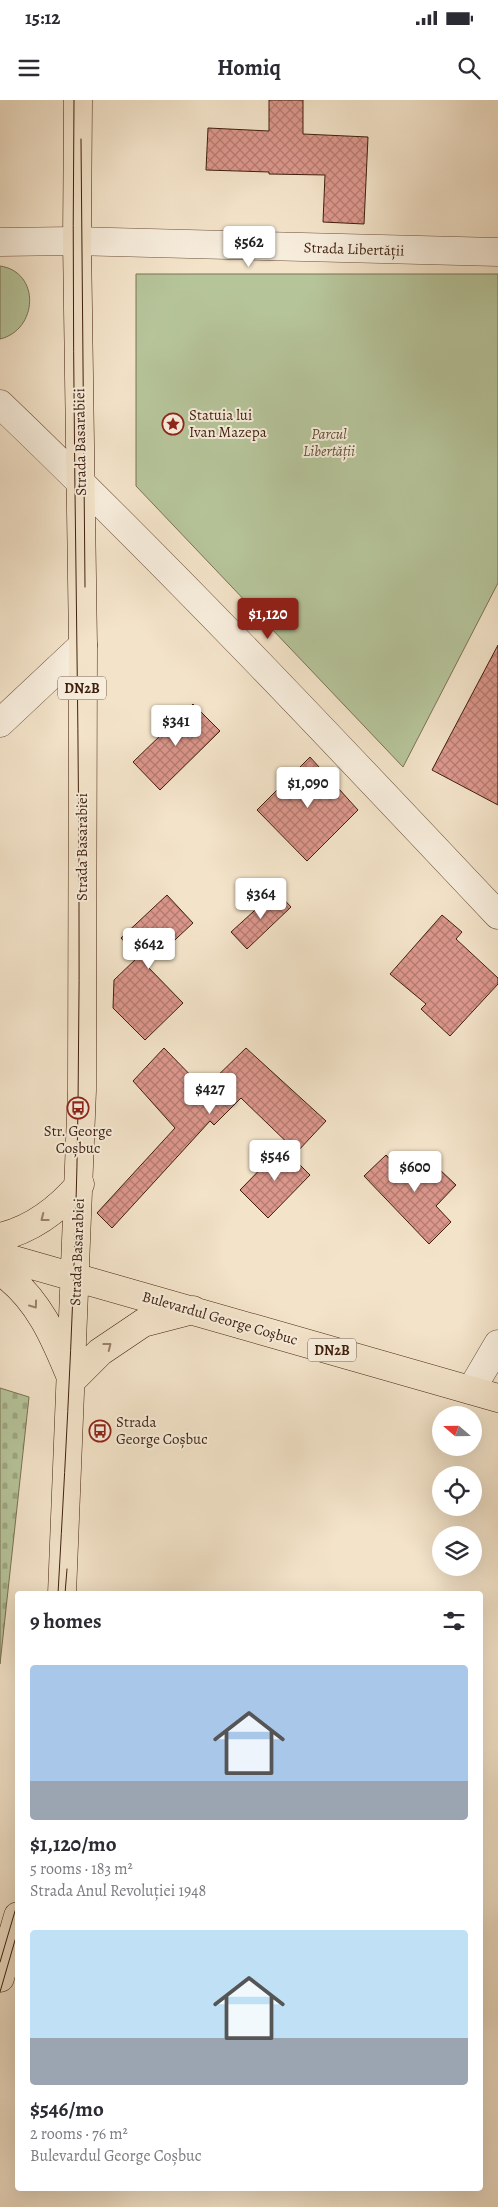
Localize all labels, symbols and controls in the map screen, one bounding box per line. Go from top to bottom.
text: 15:12 [25,5,60,31]
text: Homiq [217,53,281,83]
icon: menu [15,54,43,82]
icon: search [455,54,483,82]
pin: $562 [219,226,279,268]
text: $562 [234,231,264,253]
street label: Strada Libertății [303,237,405,261]
street label: Strada Basarabiei [69,388,91,496]
place label: Statuia lui Ivan Mazepa [189,405,267,442]
place icon: Statuia lui Ivan Mazepa [161,412,185,436]
park label: Parcul Libertății [303,424,355,461]
pin: $1,120 [227,598,309,640]
text: $1,120 [249,603,288,625]
road number: DN2B [58,676,106,700]
pin: $341 [146,704,206,747]
text: $341 [162,710,190,732]
pin: $1,090 [267,766,349,809]
text: $1,090 [288,772,329,794]
street label: Strada Basarabiei [72,793,92,901]
pin: $364 [231,878,291,920]
text: $364 [246,883,276,905]
pin: $642 [119,928,179,970]
text: $642 [134,933,164,955]
pin: $427 [180,1072,240,1115]
text: $427 [195,1078,225,1100]
bus stop icon: Str. George Coșbuc [66,1096,90,1120]
place label: Str. George Coșbuc [44,1121,113,1158]
pin: $546 [245,1140,305,1182]
text: $546 [260,1145,290,1167]
pin: $600 [385,1150,445,1193]
text: $600 [399,1156,431,1178]
street label: Strada Basarabiei [65,1198,89,1306]
one-way arrow [41,1212,50,1221]
street label: Bulevardul George Coșbuc [140,1286,300,1350]
one-way arrow [28,1299,38,1308]
road number: DN2B [308,1338,356,1362]
one-way arrow [102,1343,111,1352]
north arrow [432,1406,482,1456]
map controls [432,1406,482,1576]
place label: Strada George Coșbuc [116,1412,208,1449]
bus stop icon: Strada George Coșbuc [88,1419,112,1443]
button: locate [432,1466,482,1516]
button: layers [432,1526,482,1576]
text: 9 homes [30,1607,101,1635]
icon: filters [440,1607,468,1635]
icon: home [204,1698,294,1788]
text: $1,120/mo [30,1830,117,1858]
text: 5 rooms · 183 m² [30,1858,133,1880]
text: Strada Anul Revoluției 1948 [30,1880,206,1902]
icon: home [204,1963,294,2053]
text: $546/mo [30,2095,104,2123]
text: 2 rooms · 76 m² [30,2123,128,2145]
text: Bulevardul George Coșbuc [30,2145,202,2167]

